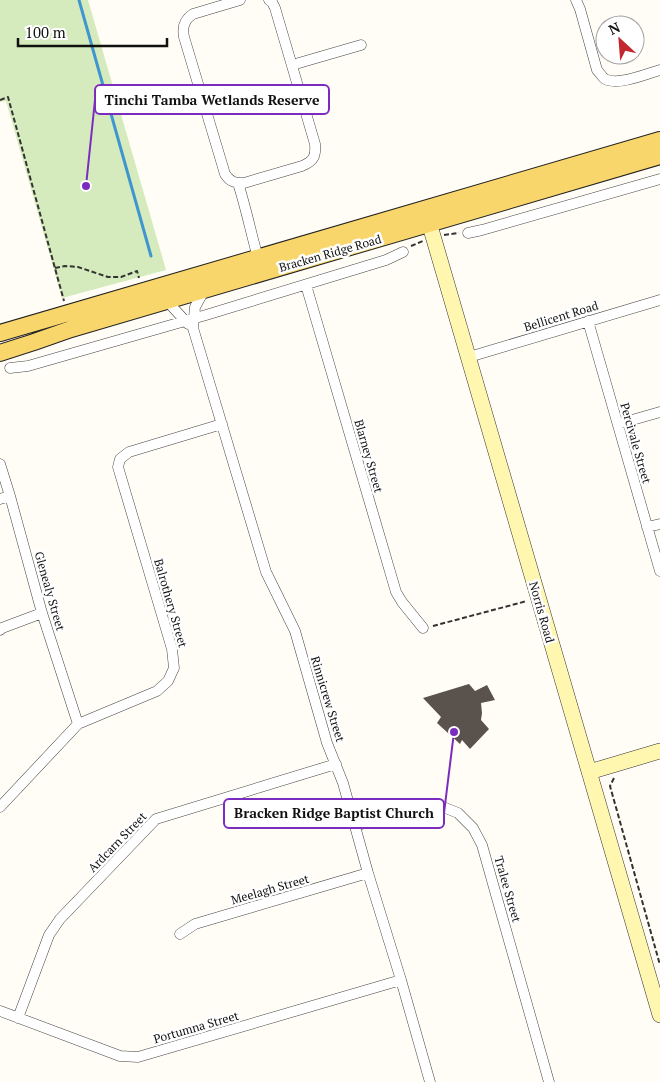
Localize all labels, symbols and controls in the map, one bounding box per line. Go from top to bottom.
scale bar [18,15,166,47]
north arrow [595,15,645,65]
text: N [605,17,623,39]
text: 100 m [25,22,66,42]
callout: Tinchi Tamba Wetlands Reserve [95,85,329,114]
text: Tinchi Tamba Wetlands Reserve [105,90,320,109]
street label: Bracken Ridge Road [277,231,383,275]
street label: Bellicent Road [522,297,600,334]
street label: Percivale Street [617,401,655,486]
street label: Blarney Street [351,418,387,495]
street label: Glenealy Street [32,550,69,633]
street label: Balrothery Street [151,557,191,650]
street label: Norris Road [526,580,558,645]
street label: Rinnicrew Street [308,654,348,744]
callout: Bracken Ridge Baptist Church [224,799,444,828]
text: Bracken Ridge Baptist Church [234,803,434,822]
street label: Ardcarn Street [85,808,150,875]
street label: Tralee Street [491,854,525,924]
street label: Meelagh Street [229,871,311,907]
street label: Portumna Street [152,1008,241,1046]

